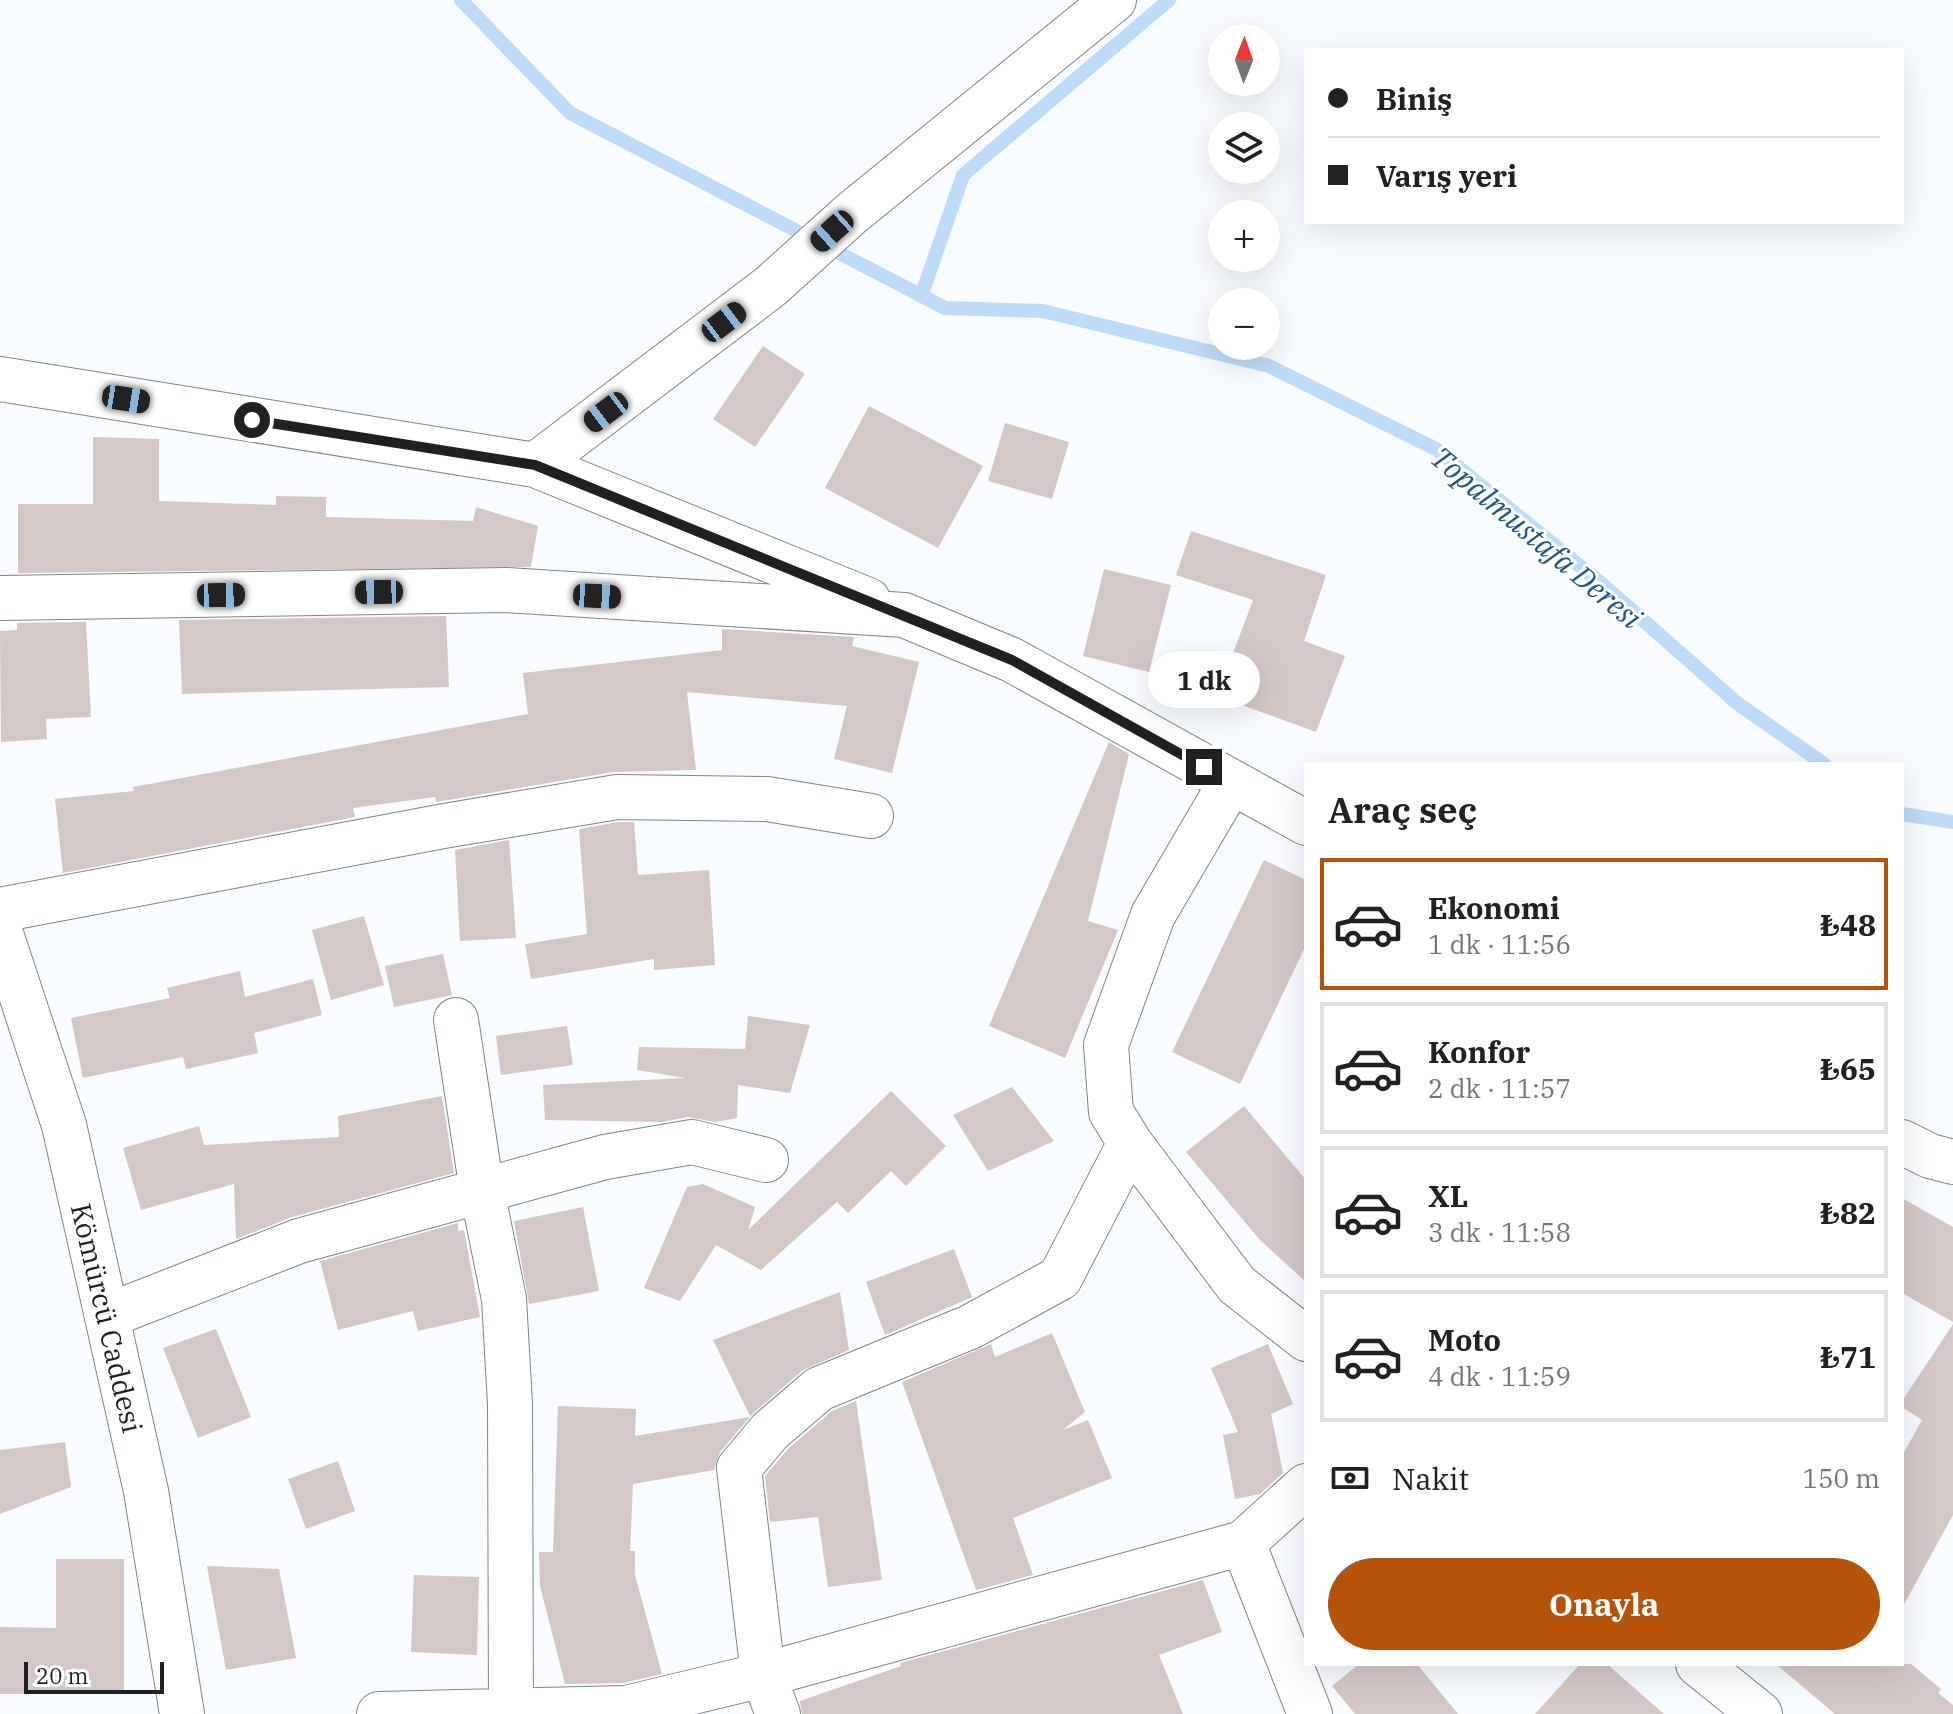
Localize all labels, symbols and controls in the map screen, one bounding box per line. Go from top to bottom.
north arrow [1208,24,1280,96]
map controls [1208,24,1280,360]
text: Biniş [1376,79,1452,118]
button: layers [1208,112,1280,184]
text: Varış yeri [1376,156,1517,195]
button: + [1208,200,1280,272]
car [806,206,858,256]
button: − [1208,288,1280,360]
car [698,298,750,346]
car [100,383,152,415]
car [580,388,632,436]
route start [234,402,270,438]
water label: Topalmustafa Deresi [1423,437,1651,637]
car [355,580,403,604]
car [197,583,245,607]
car [572,583,622,609]
callout: 1 dk [1148,651,1260,707]
text: 1 dk [1177,663,1231,697]
route end [1186,749,1222,785]
text: Araç seç [1328,786,1477,833]
icon: car [1332,888,1404,960]
text: Ekonomi [1428,888,1560,927]
text: ₺48 [1820,905,1876,944]
text: 1 dk · 11:56 [1428,927,1571,961]
icon: car [1332,1032,1404,1104]
text: Konfor [1428,1032,1530,1071]
text: ₺65 [1820,1049,1876,1088]
text: 2 dk · 11:57 [1428,1071,1571,1105]
icon: car [1332,1176,1404,1248]
text: XL [1428,1176,1468,1215]
text: ₺82 [1820,1193,1876,1232]
street label: Kömürcü Caddesi [63,1200,151,1436]
text: 3 dk · 11:58 [1428,1215,1571,1249]
icon: car [1332,1320,1404,1392]
text: Moto [1428,1320,1501,1359]
text: ₺71 [1820,1337,1876,1376]
text: 4 dk · 11:59 [1428,1359,1571,1393]
icon: cash [1328,1456,1372,1500]
text: Nakit [1392,1459,1469,1498]
text: 150 m [1802,1461,1880,1495]
button: Onayla [1328,1558,1880,1650]
scale bar [24,1658,164,1694]
text: 20 m [36,1661,88,1690]

